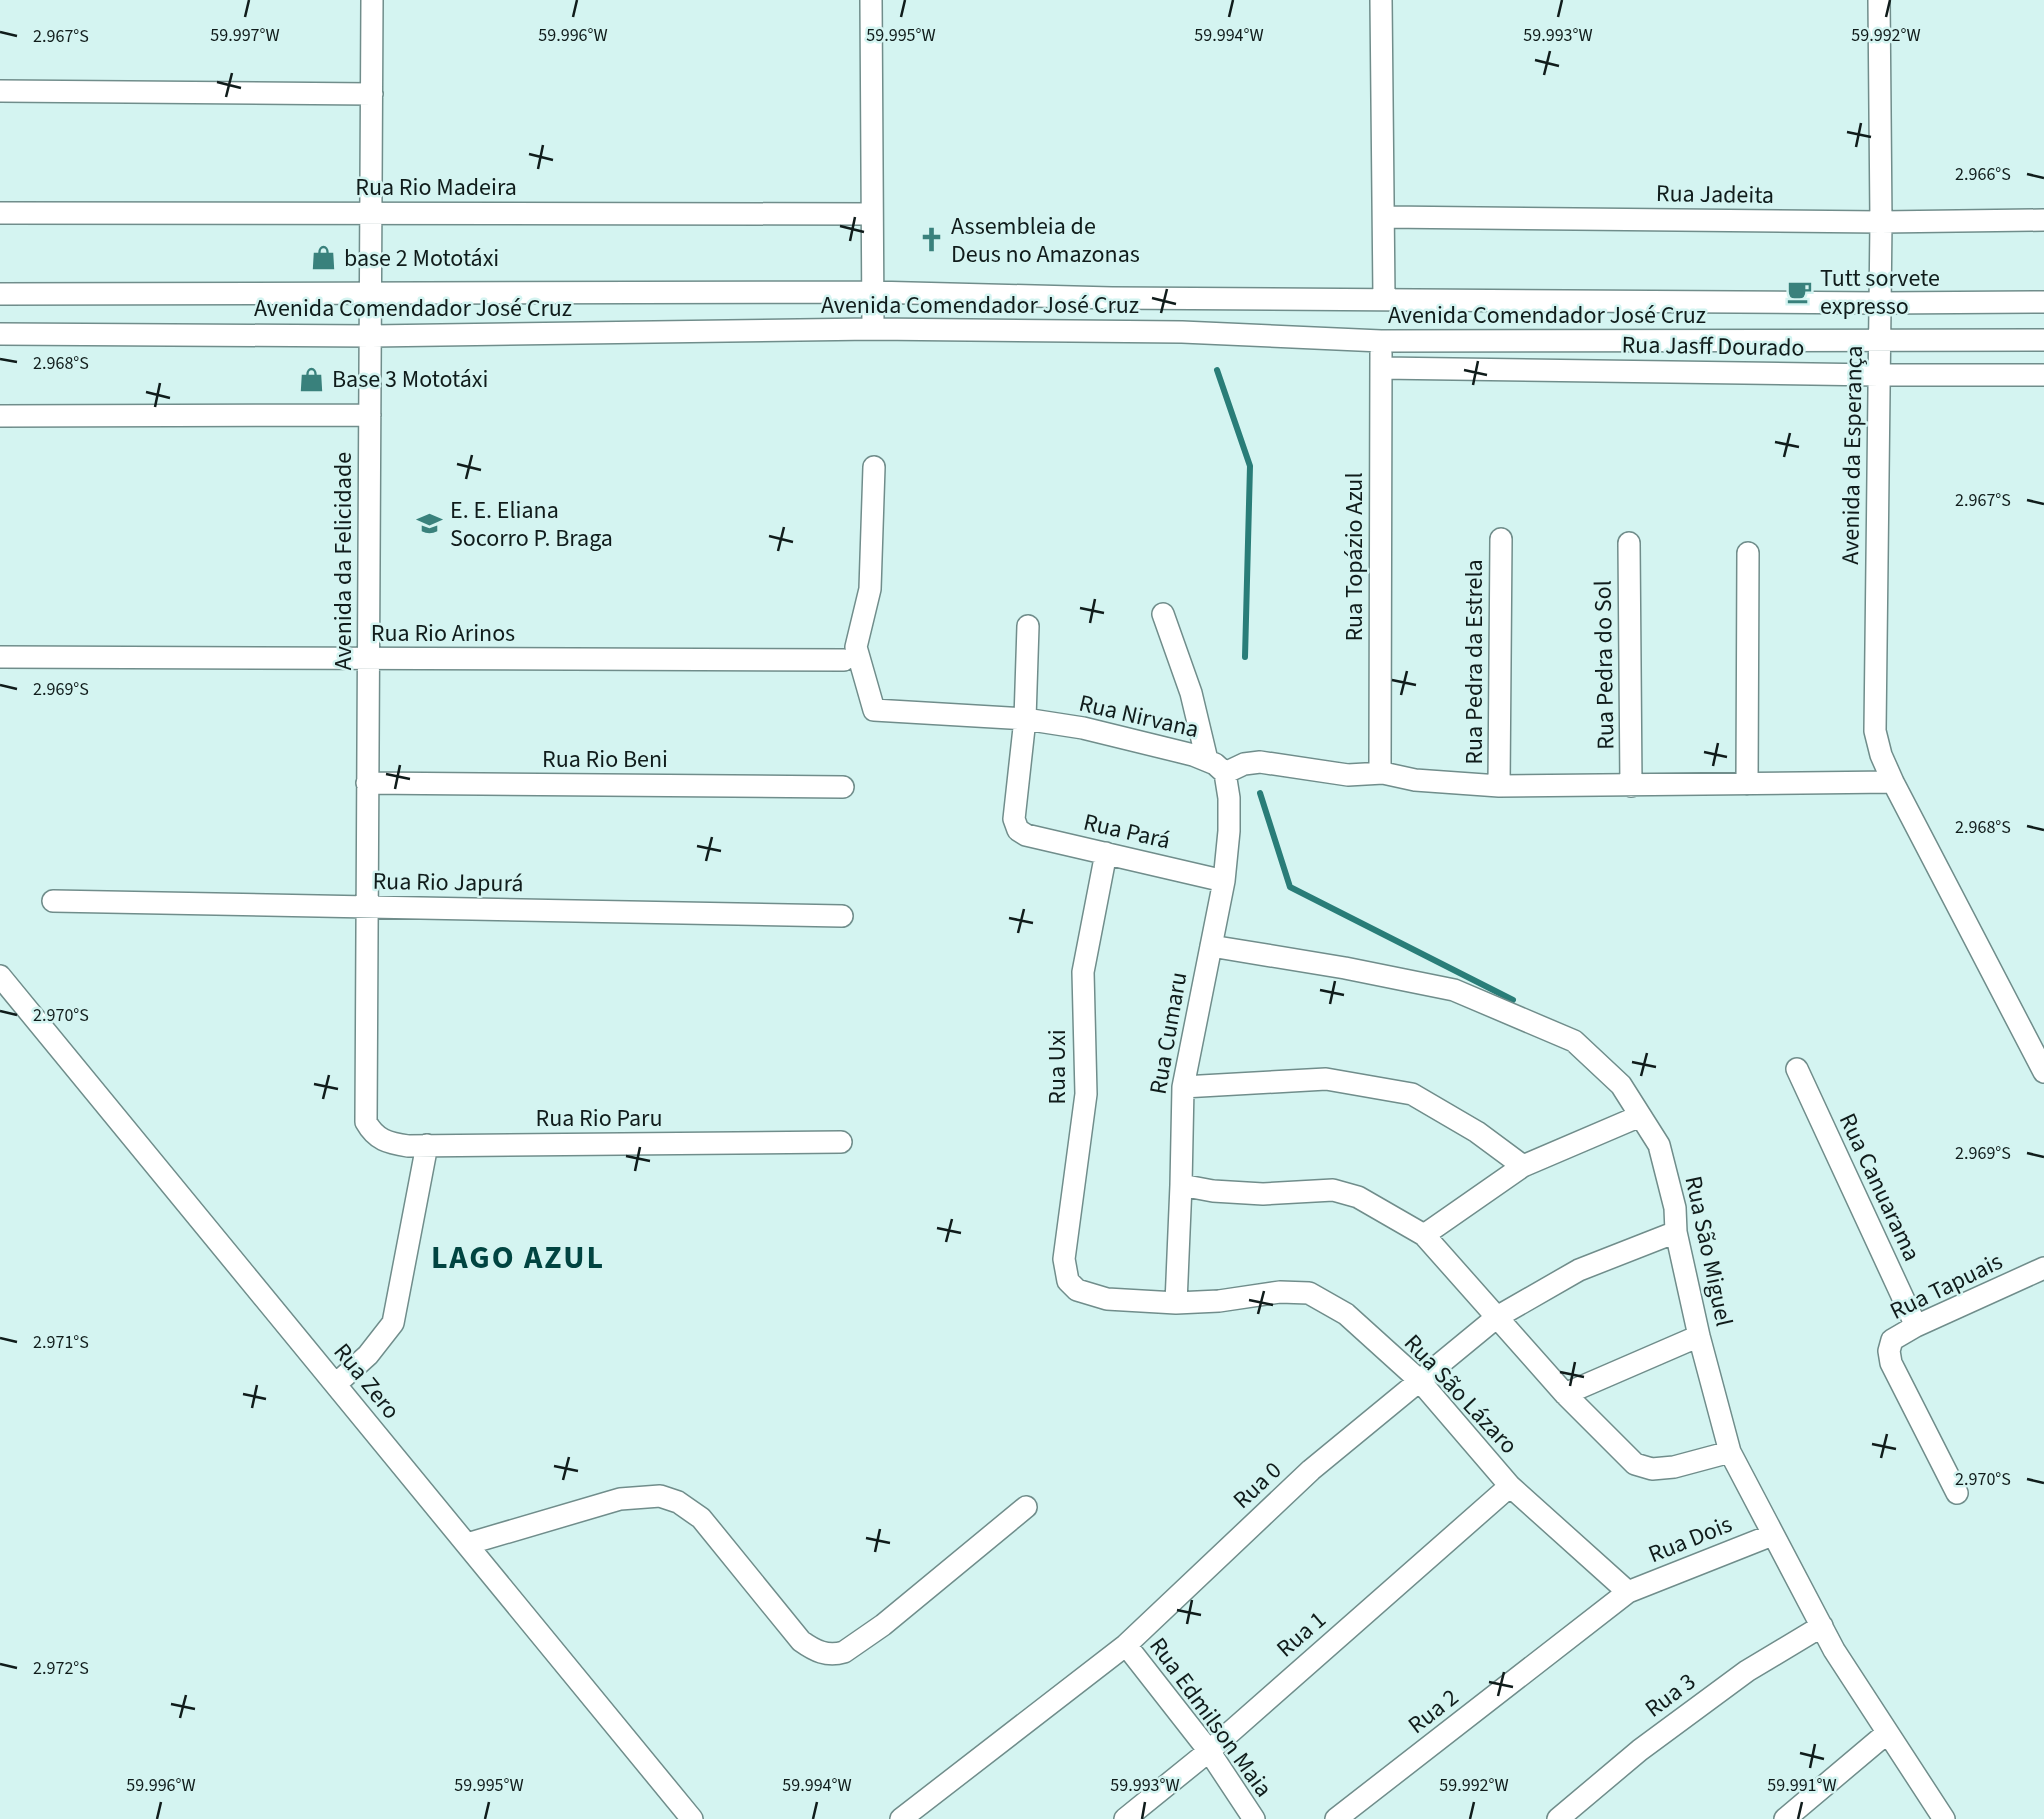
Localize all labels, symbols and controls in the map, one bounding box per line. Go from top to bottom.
text: 59.997°W [210,23,280,48]
text: 59.996°W [538,23,608,48]
text: 59.995°W [866,23,936,48]
text: 59.994°W [1194,23,1264,48]
text: 59.993°W [1523,23,1593,48]
text: 59.992°W [1851,23,1921,48]
text: 2.967°S [33,24,89,49]
text: 2.966°S [1955,162,2011,187]
street label: Rua Rio Madeira [355,170,517,205]
street label: Rua Jadeita [1656,176,1774,213]
place label: Assembleia de Deus no Amazonas [951,209,1140,272]
church icon: Assembleia de Deus no Amazonas [917,226,945,254]
place label: base 2 Mototáxi [344,241,499,276]
shop icon: base 2 Mototáxi [310,244,338,272]
place label: Tutt sorvete expresso [1820,261,1940,324]
cafe icon: Tutt sorvete expresso [1786,278,1814,306]
street label: Avenida Comendador José Cruz [821,288,1139,323]
street label: Avenida Comendador José Cruz [254,291,572,326]
street label: Avenida Comendador José Cruz [1388,298,1706,333]
street label: Rua Jasff Dourado [1621,327,1805,366]
street label: Avenida da Esperança [1833,345,1872,565]
text: 2.968°S [33,351,89,376]
place label: Base 3 Mototáxi [332,362,488,397]
shop icon: Base 3 Mototáxi [298,365,326,393]
street label: Avenida da Felicidade [326,452,361,670]
street label: Rua Topázio Azul [1337,472,1372,642]
text: 2.967°S [1955,488,2011,513]
place label: E. E. Eliana Socorro P. Braga [450,493,613,556]
school or university icon: E. E. Eliana Socorro P. Braga [416,510,444,538]
street label: Rua Pedra da Estrela [1457,559,1492,765]
street label: Rua Pedra do Sol [1586,580,1623,750]
street label: Rua Rio Arinos [371,616,515,651]
text: 2.969°S [33,677,89,702]
street label: Rua Nirvana [1075,686,1202,747]
street label: Rua Rio Beni [542,742,668,777]
street label: Rua Pará [1080,805,1174,858]
text: 2.968°S [1955,815,2011,840]
street label: Rua Rio Japurá [372,864,524,901]
street label: Rua Cumaru [1141,969,1196,1097]
text: 2.970°S [33,1003,89,1028]
street label: Rua Uxi [1040,1029,1075,1105]
street label: Rua Rio Paru [535,1101,663,1136]
street label: Rua Canuarama [1830,1108,1929,1267]
text: 2.969°S [1955,1141,2011,1166]
street label: Rua São Miguel [1676,1173,1742,1330]
district label: LAGO AZUL [431,1235,605,1281]
street label: Rua Tapuais [1884,1244,2008,1329]
street label: Rua São Lázaro [1396,1326,1526,1462]
text: 2.971°S [33,1330,89,1355]
street label: Rua Zero [325,1336,408,1427]
street label: Rua 0 [1225,1454,1290,1517]
text: 2.970°S [1955,1467,2011,1492]
street label: Rua Dois [1643,1507,1737,1572]
street label: Rua 1 [1269,1603,1334,1666]
street label: Rua Edmilson Maia [1141,1630,1281,1804]
text: 2.972°S [33,1656,89,1681]
street label: Rua 3 [1638,1665,1703,1726]
street label: Rua 2 [1401,1681,1466,1742]
text: 59.996°W [126,1773,196,1798]
text: 59.995°W [454,1773,524,1798]
text: 59.994°W [782,1773,852,1798]
text: 59.993°W [1110,1773,1180,1798]
text: 59.992°W [1439,1773,1509,1798]
text: 59.991°W [1767,1773,1837,1798]

